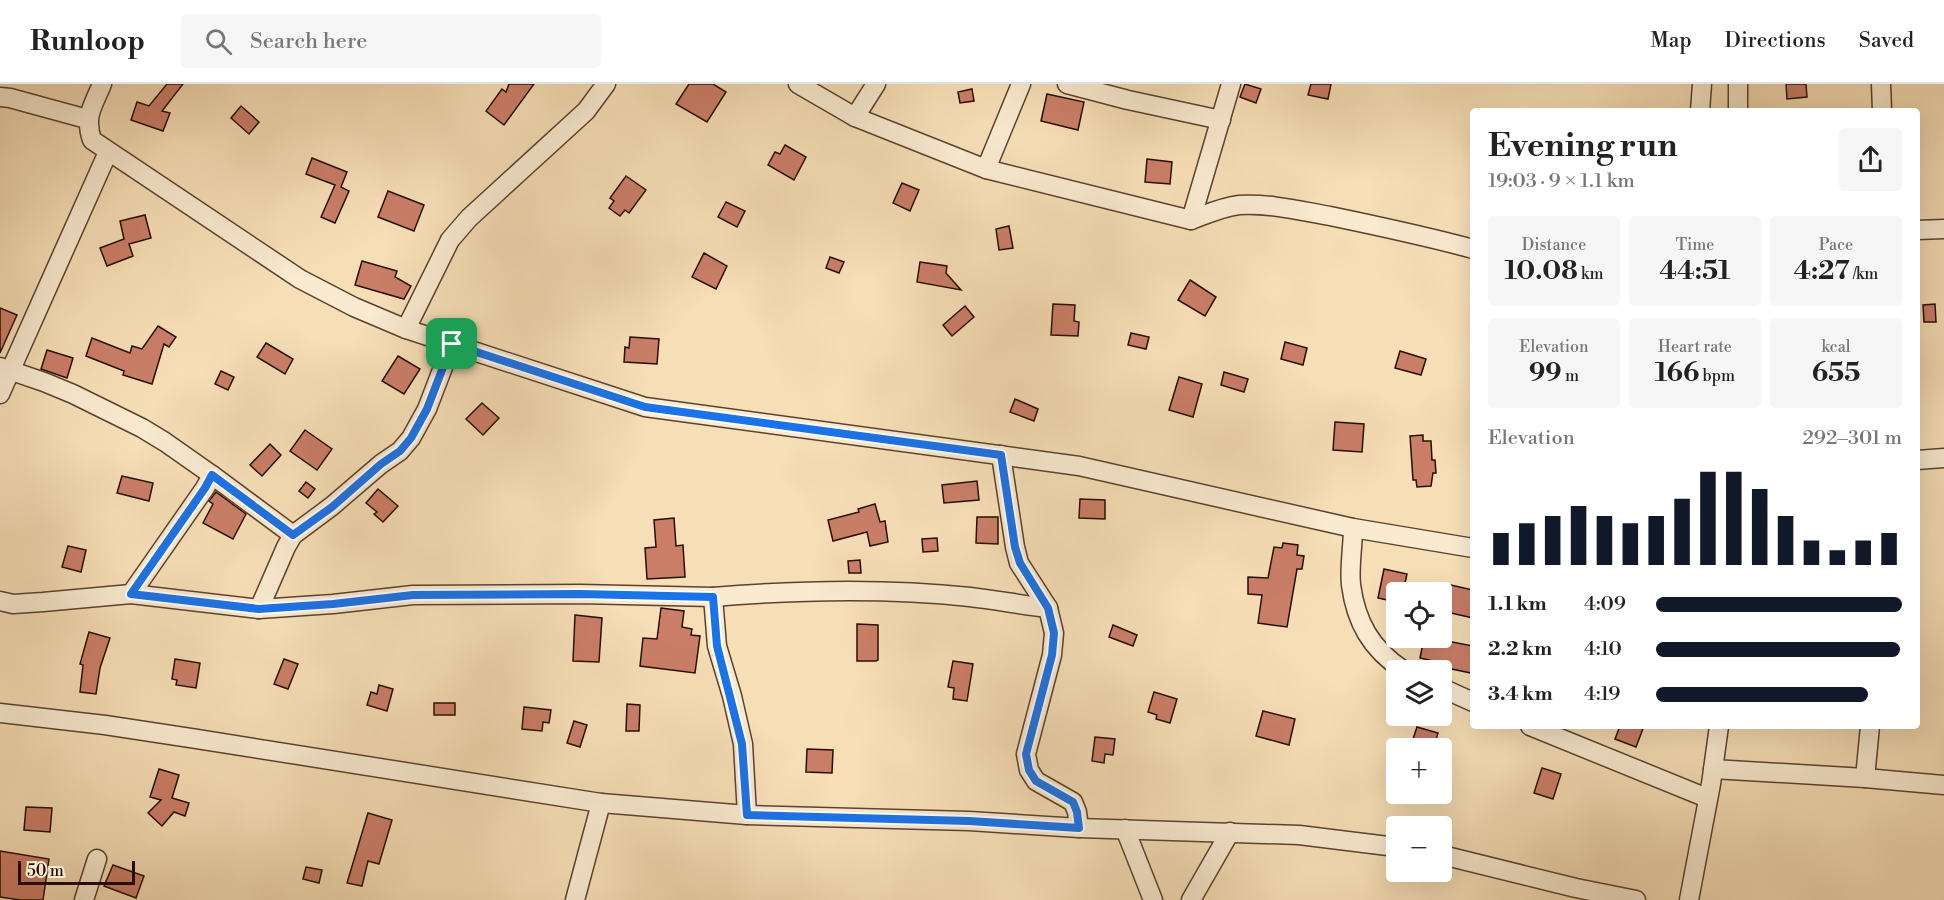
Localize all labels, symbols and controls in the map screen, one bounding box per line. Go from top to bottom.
search box [181,14,601,68]
text: Runloop [30,24,145,59]
icon: search [202,25,235,58]
text: Search here [250,28,367,55]
text: Map [1650,28,1692,54]
text: Directions [1725,28,1826,54]
text: Saved [1859,28,1914,54]
text: Evening run [1488,126,1677,167]
button: share [1839,128,1902,191]
text: 19:03 · 9 × 1.1 km [1488,169,1635,194]
text: Distance [1522,235,1586,255]
text: Time [1676,235,1714,255]
text: Pace [1819,235,1853,255]
text: 10.08 [1505,255,1578,287]
text: 44:51 [1660,255,1730,287]
text: 4:27 [1794,255,1850,287]
text: km [1578,264,1603,284]
text: /km [1850,264,1878,284]
pin [426,318,477,369]
icon: arrive [435,327,468,360]
text: Elevation [1519,337,1589,357]
text: Heart rate [1658,337,1732,357]
text: kcal [1821,337,1851,357]
text: 99 [1529,357,1562,389]
text: 166 [1655,357,1699,389]
text: 655 [1812,357,1860,389]
text: m [1562,366,1579,386]
text: bpm [1699,366,1735,386]
text: Elevation [1488,426,1575,451]
text: 292–301 m [1802,426,1902,451]
map controls [1386,582,1452,882]
button: locate [1386,582,1452,648]
text: 1.1 km [1488,592,1547,617]
text: 4:09 [1584,592,1626,617]
text: 2.2 km [1488,637,1552,662]
text: 4:10 [1584,637,1622,662]
button: layers [1386,660,1452,726]
text: 3.4 km [1488,682,1553,707]
text: 4:19 [1584,682,1620,707]
button: + [1386,738,1452,804]
button: − [1386,816,1452,882]
scale bar [18,858,135,886]
text: 50 m [27,861,64,881]

